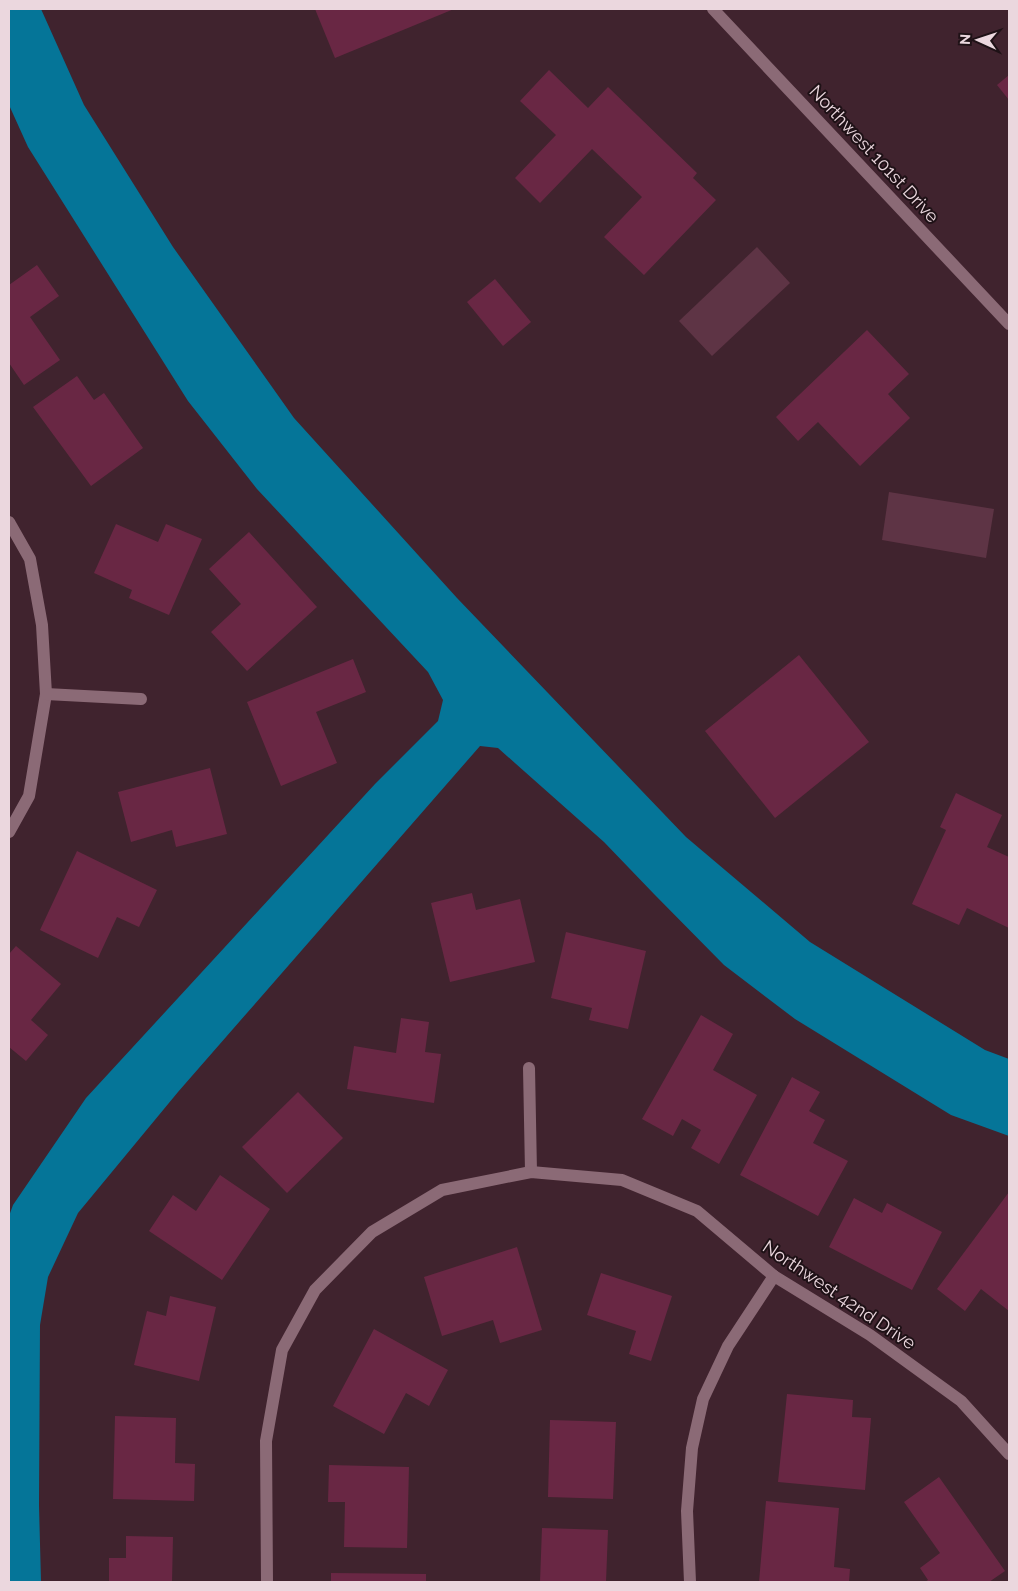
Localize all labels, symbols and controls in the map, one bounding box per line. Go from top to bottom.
north arrow [953,15,1003,65]
text: N [957,34,973,45]
street label: Northwest 101st Drive [805,81,944,227]
street label: Northwest 42nd Drive [759,1236,920,1354]

